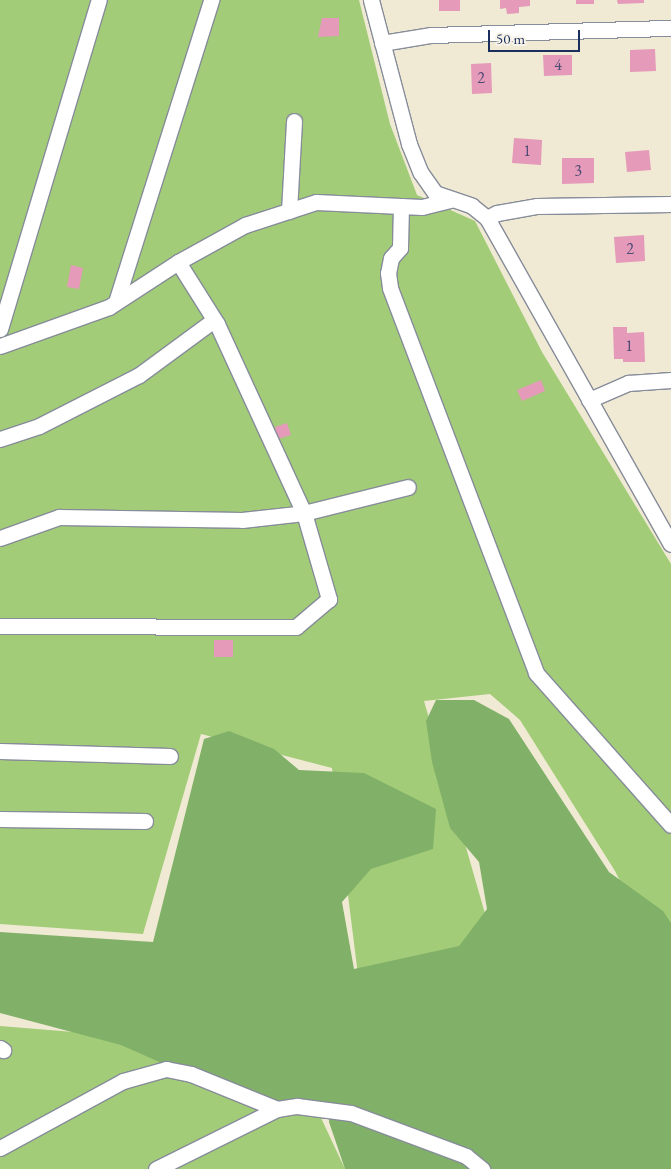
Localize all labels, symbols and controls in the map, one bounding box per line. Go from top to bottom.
scale bar [491,20,584,52]
text: 50 m [496,29,525,48]
house number: 4 [554,55,562,75]
house number: 2 [477,68,485,88]
house number: 1 [523,141,531,161]
house number: 3 [574,161,582,181]
house number: 2 [626,239,634,259]
house number: 1 [625,336,633,356]

